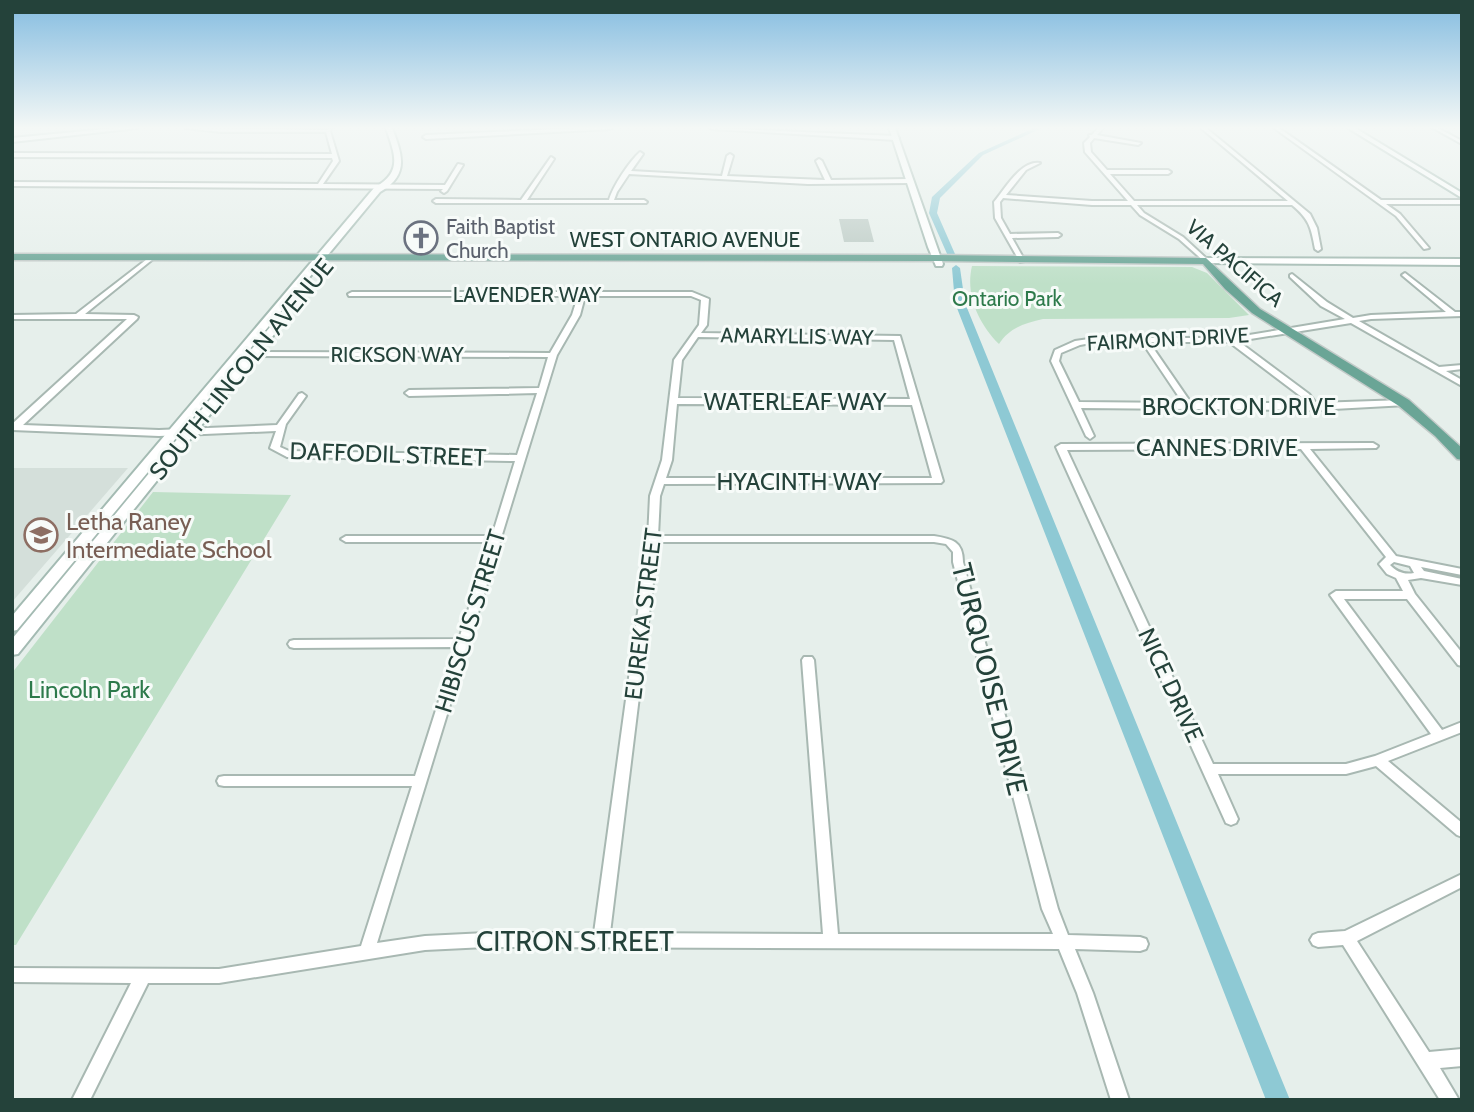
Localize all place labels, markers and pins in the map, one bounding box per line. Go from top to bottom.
place label: Faith Baptist Church [446,214,555,263]
church icon: Faith Baptist Church [402,219,440,257]
place label: Letha Raney Intermediate School [66,507,272,564]
school or university icon: Letha Raney Intermediate School [22,516,60,554]

